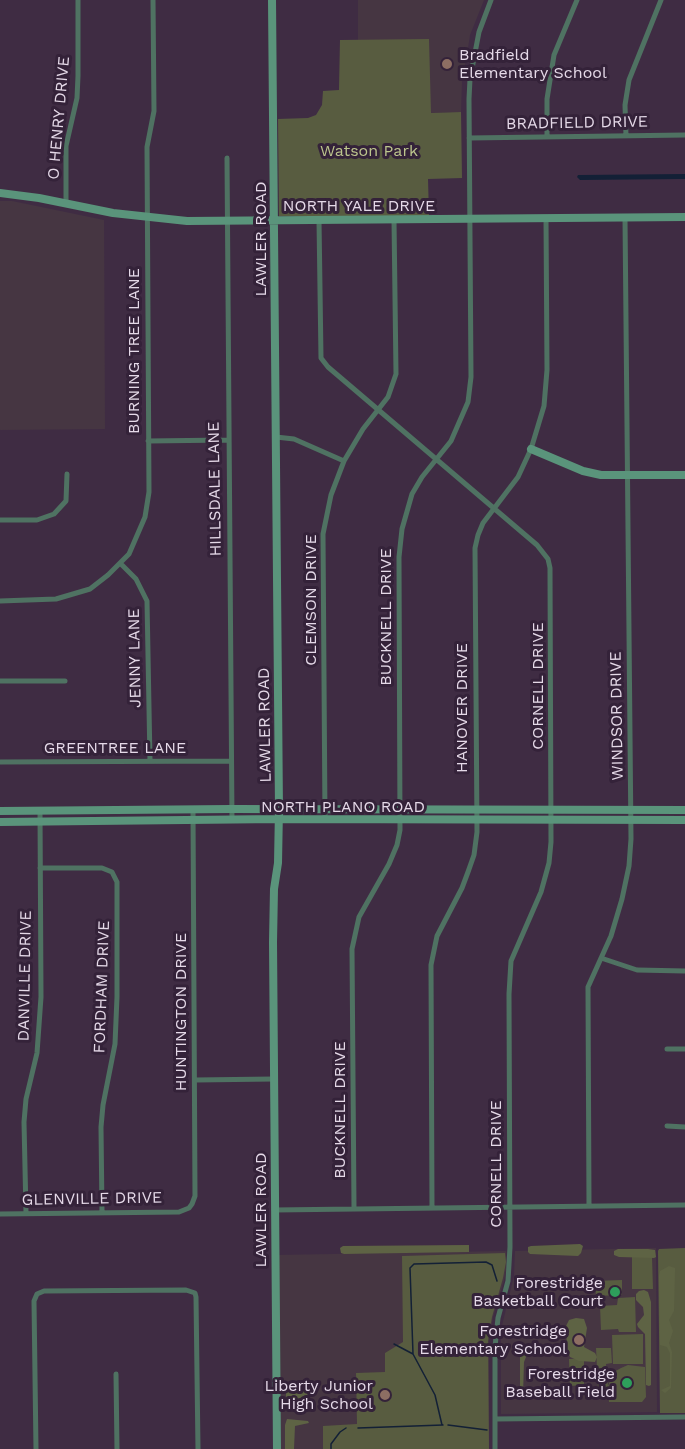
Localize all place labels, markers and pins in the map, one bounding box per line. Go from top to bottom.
place label: Bradfield Elementary School [459,45,607,83]
marker: Bradfield Elementary School [440,57,454,71]
place label: Forestridge Basketball Court [473,1273,603,1311]
marker: Forestridge Basketball Court [608,1285,622,1299]
place label: Forestridge Elementary School [419,1321,567,1359]
marker: Forestridge Elementary School [572,1333,586,1347]
place label: Forestridge Baseball Field [505,1364,615,1402]
place label: Liberty Junior High School [264,1376,373,1414]
marker: Forestridge Baseball Field [620,1376,634,1390]
marker: Liberty Junior High School [378,1388,392,1402]

